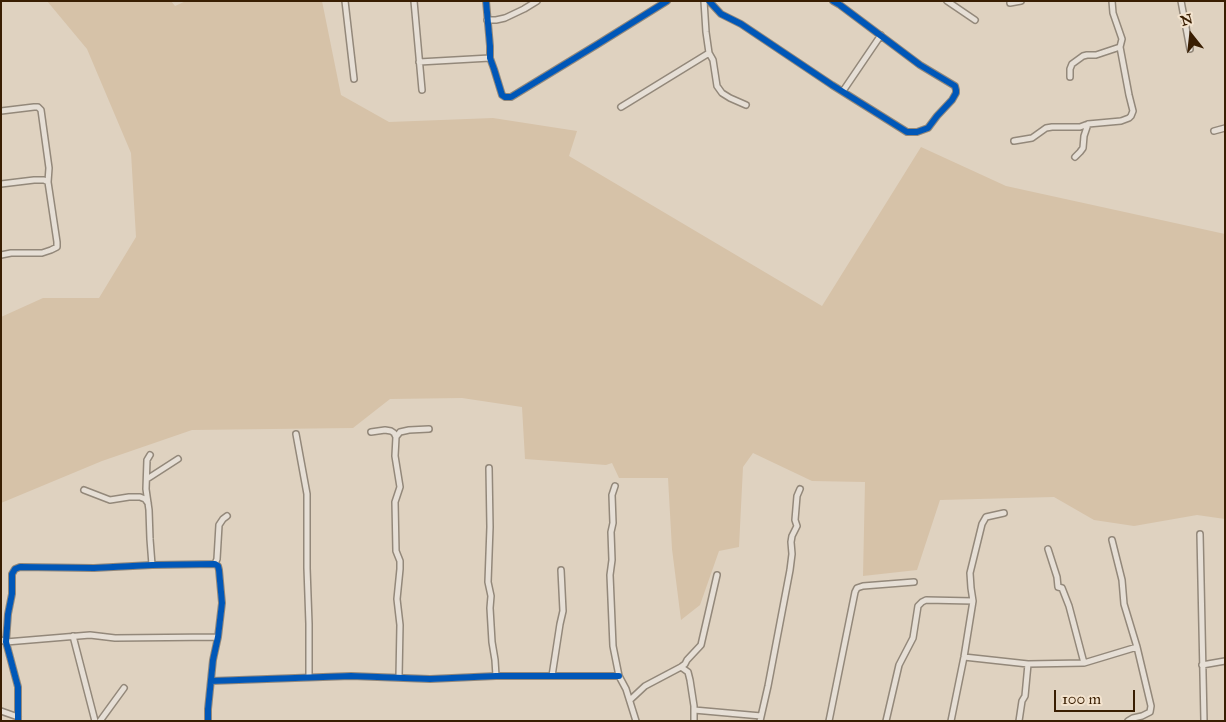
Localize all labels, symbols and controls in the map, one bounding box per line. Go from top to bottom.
north arrow [1166,10,1216,60]
text: N [1179,10,1195,30]
scale bar [1056,680,1137,712]
text: 100 m [1062,690,1101,708]

